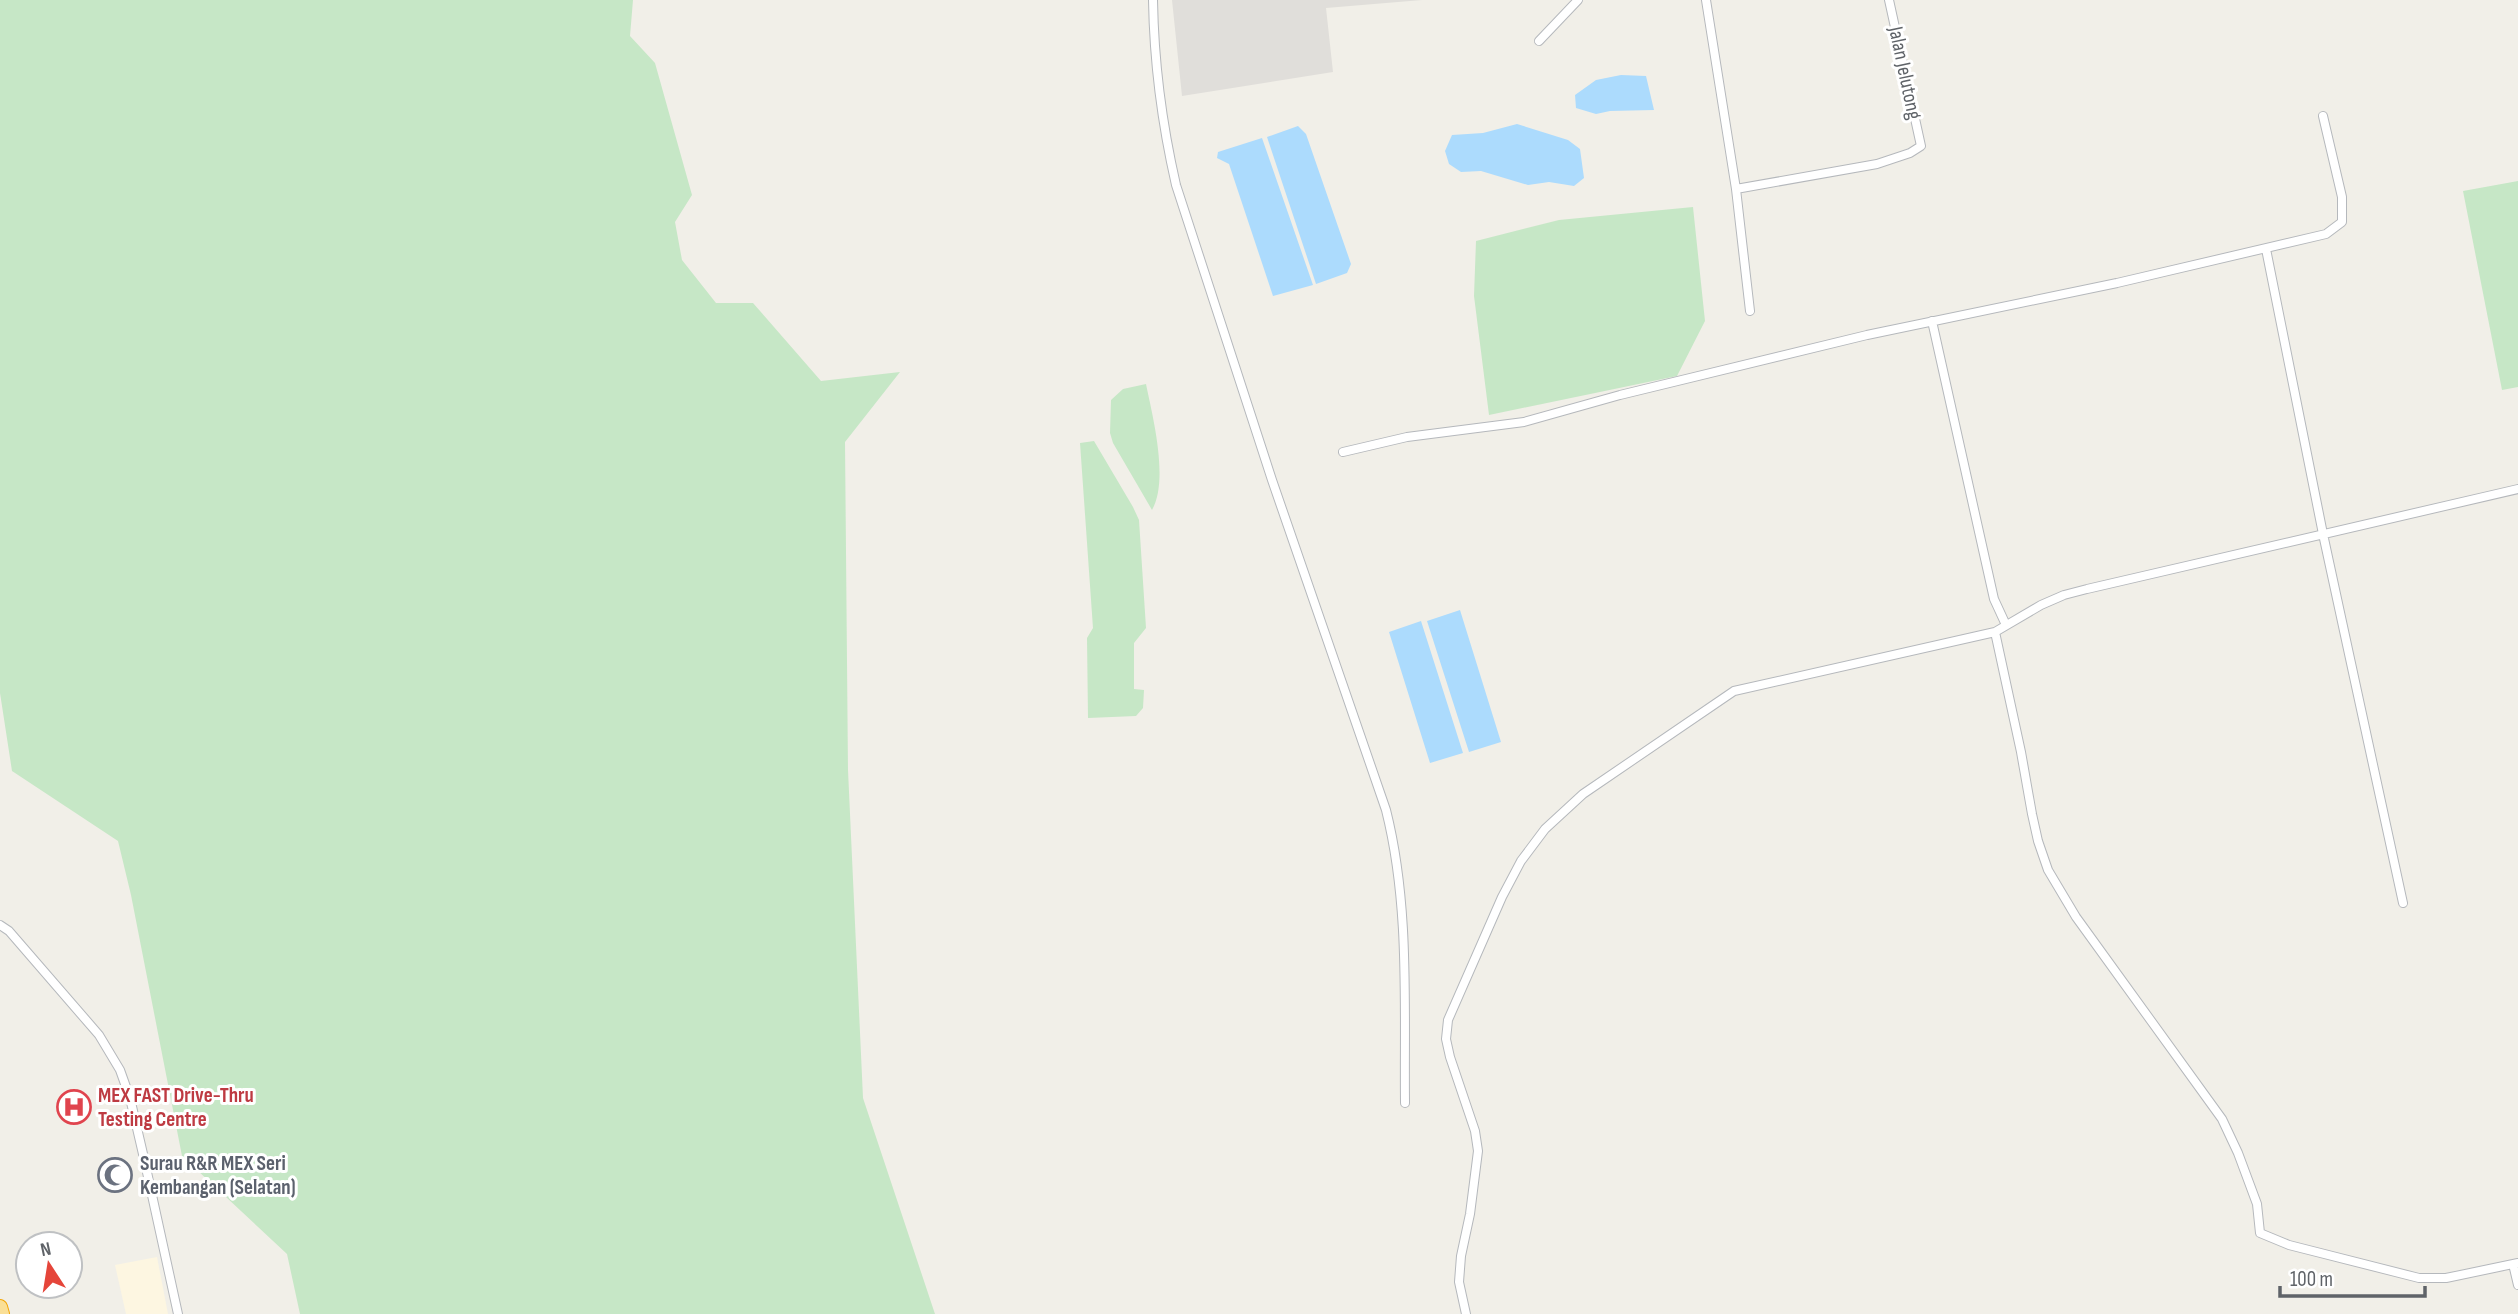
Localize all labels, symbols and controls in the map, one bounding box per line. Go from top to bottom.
street label: Jalan Jelutong [1883,23,1927,122]
place label: MEX FAST Drive-Thru Testing Centre [98,1083,254,1132]
hospital icon: MEX FAST Drive-Thru Testing Centre [55,1088,93,1126]
place label: Surau R&R MEX Seri Kembangan (Selatan) [140,1151,296,1200]
mosque icon: Surau R&R MEX Seri Kembangan (Selatan) [96,1156,134,1194]
north arrow [14,1230,84,1300]
text: N [38,1238,53,1262]
scale bar [2280,1254,2425,1298]
text: 100 m [2290,1267,2333,1292]

